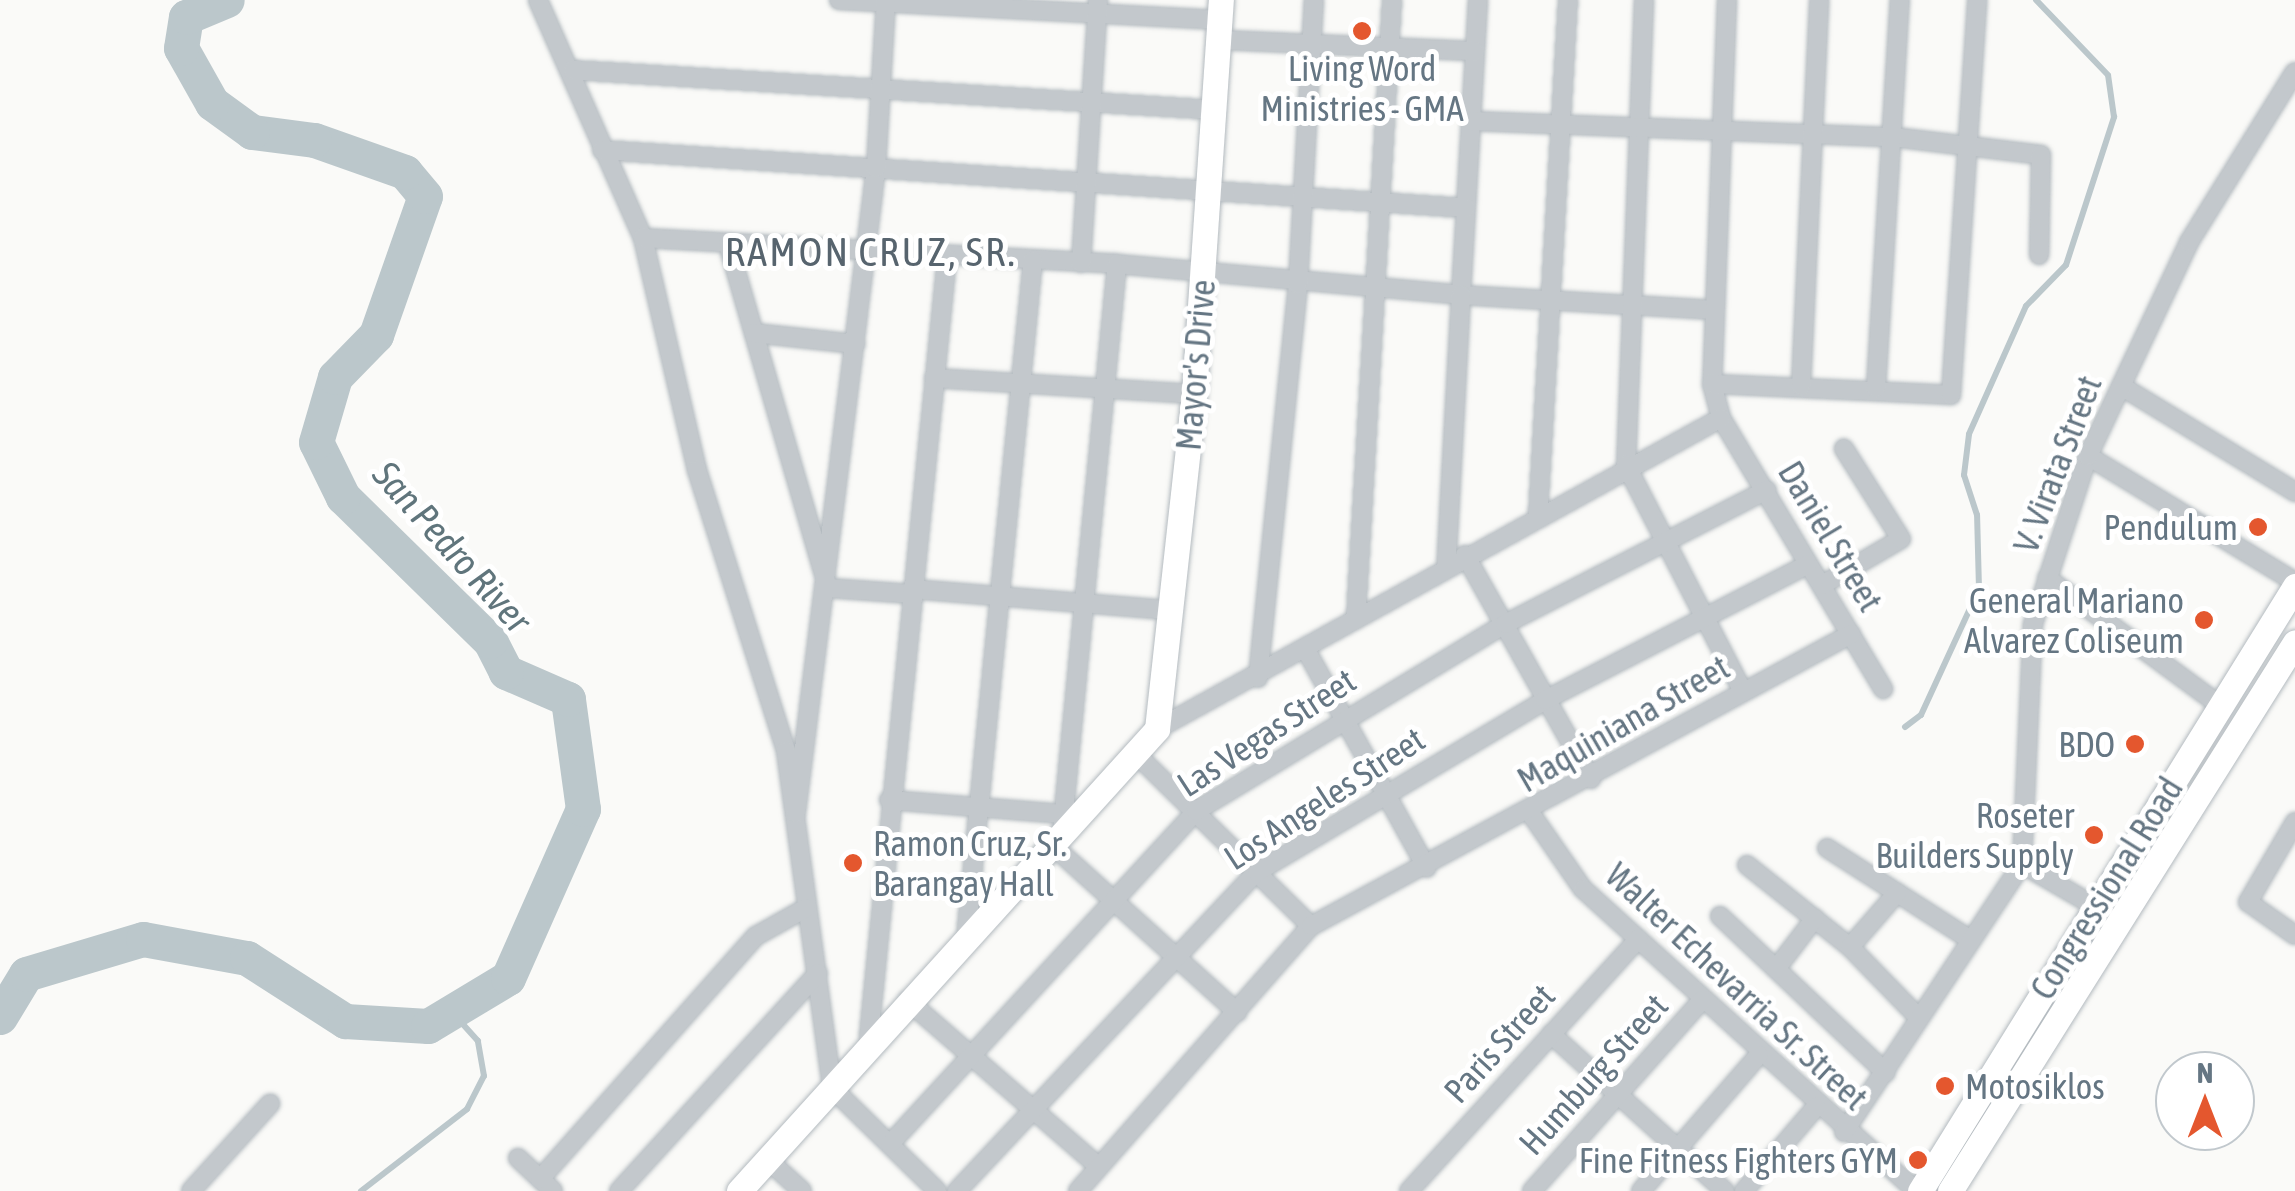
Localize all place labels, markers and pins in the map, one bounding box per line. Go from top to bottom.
marker: Living Word Ministries - GMA [1351,20,1373,42]
place label: Living Word Ministries - GMA [1260,47,1464,129]
place label: Pendulum [2103,506,2238,548]
marker: Pendulum [2247,516,2269,538]
place label: General Mariano Alvarez Coliseum [1964,579,2184,661]
marker: General Mariano Alvarez Coliseum [2193,609,2215,631]
place label: BDO [2058,723,2115,765]
marker: BDO [2124,733,2146,755]
place label: Roseter Builders Supply [1875,794,2074,876]
place label: Ramon Cruz, Sr. Barangay Hall [873,822,1067,904]
marker: Roseter Builders Supply [2083,824,2105,846]
marker: Ramon Cruz, Sr. Barangay Hall [842,852,864,874]
place label: Motosiklos [1965,1065,2105,1107]
marker: Motosiklos [1934,1075,1956,1097]
place label: Fine Fitness Fighters GYM [1579,1139,1898,1181]
marker: Fine Fitness Fighters GYM [1907,1149,1929,1171]

